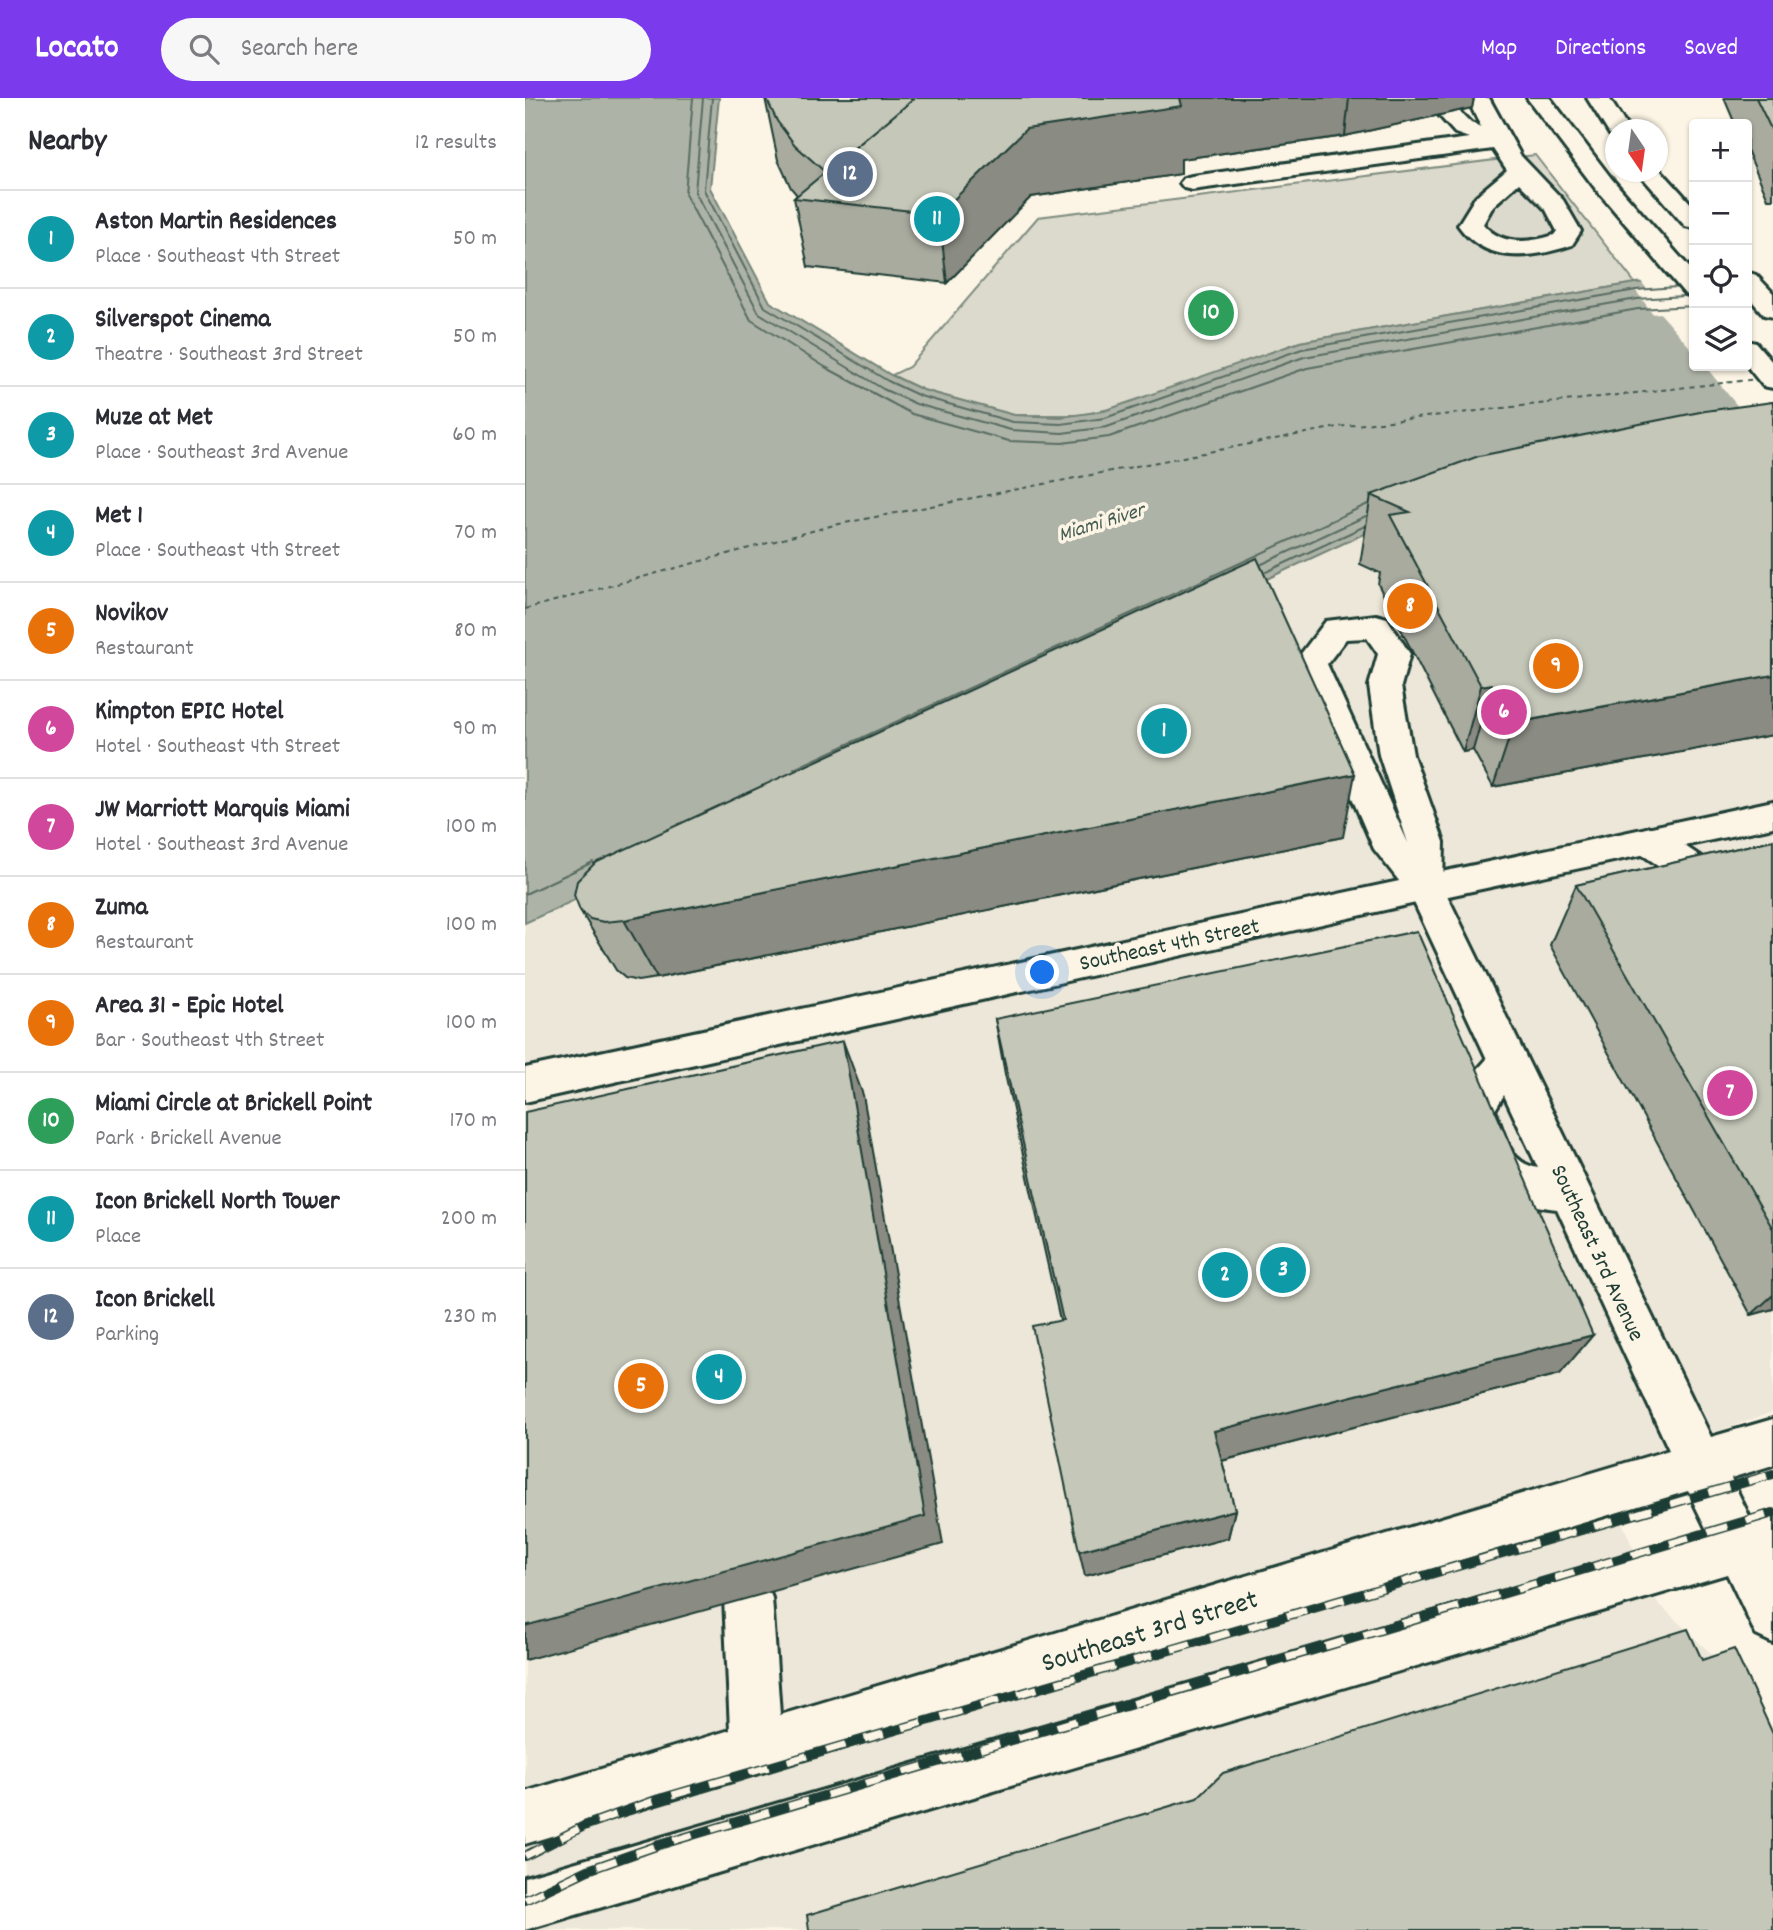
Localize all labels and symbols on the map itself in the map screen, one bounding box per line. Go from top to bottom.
north arrow [1605,119,1668,182]
pin: 12 [827,148,873,200]
pin: 11 [914,193,960,245]
pin: 10 [1188,287,1234,339]
water label: Miami River [1055,496,1151,551]
pin: 8 [1387,580,1433,632]
pin: 9 [1533,640,1579,692]
pin: 6 [1481,686,1527,738]
pin: 1 [1141,705,1187,757]
street label: Southeast 4th Street [1077,911,1263,982]
your location [1025,955,1059,989]
pin: 7 [1707,1067,1753,1119]
street label: Southeast 3rd Avenue [1540,1160,1651,1347]
pin: 3 [1260,1244,1306,1296]
pin: 2 [1202,1249,1248,1301]
pin: 4 [696,1351,742,1403]
pin: 5 [618,1360,664,1412]
street label: Southeast 3rd Street [1037,1582,1264,1686]

